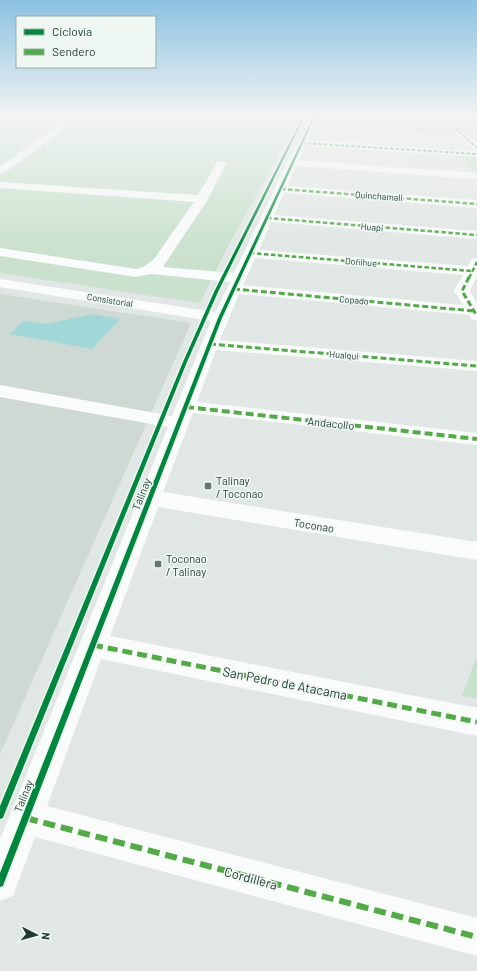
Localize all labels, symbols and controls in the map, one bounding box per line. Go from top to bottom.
legend [16,16,156,68]
text: Ciclovía [52,24,92,38]
text: Sendero [52,44,96,58]
street label: Quinchamali [355,189,403,203]
street label: Huapi [360,221,384,233]
street label: Doñihue [345,255,378,269]
street label: Consistorial [86,291,134,309]
street label: Copado [339,293,369,307]
street label: Hualqui [329,348,359,362]
street label: Andacollo [307,414,355,432]
place label: Talinay / Toconao [216,474,263,500]
street label: Talinay [129,476,153,512]
marker: Talinay / Toconao [203,481,213,491]
street label: Toconao [293,515,335,535]
place label: Toconao / Talinay [166,552,207,578]
marker: Toconao / Talinay [153,559,163,569]
street label: San Pedro de Atacama [222,663,348,703]
street label: Talinay [11,778,35,814]
street label: Cordillera [223,863,279,893]
north arrow [16,915,56,955]
text: N [40,932,53,940]

